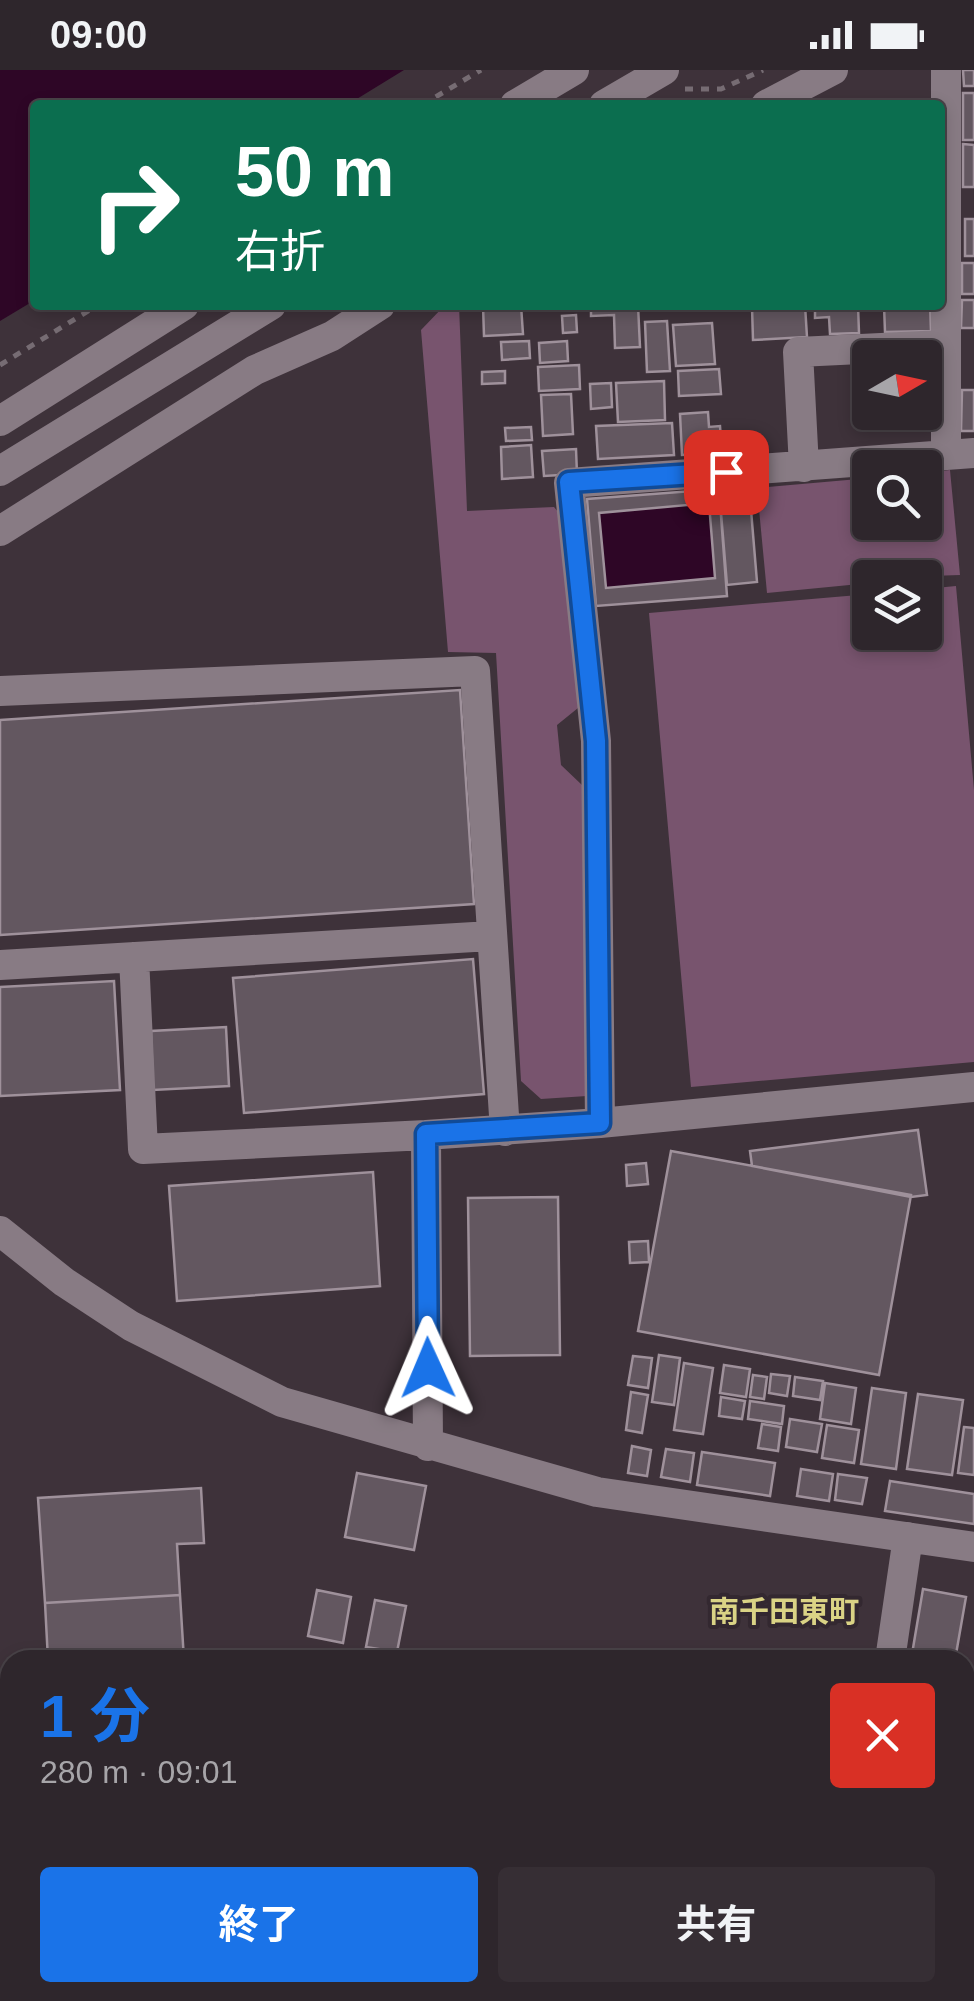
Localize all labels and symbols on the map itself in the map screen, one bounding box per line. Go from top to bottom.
north arrow [852,340,942,430]
pin [684,430,769,515]
position arrow [376,1316,480,1420]
district label: 南千田東町 [709,1595,859,1628]

